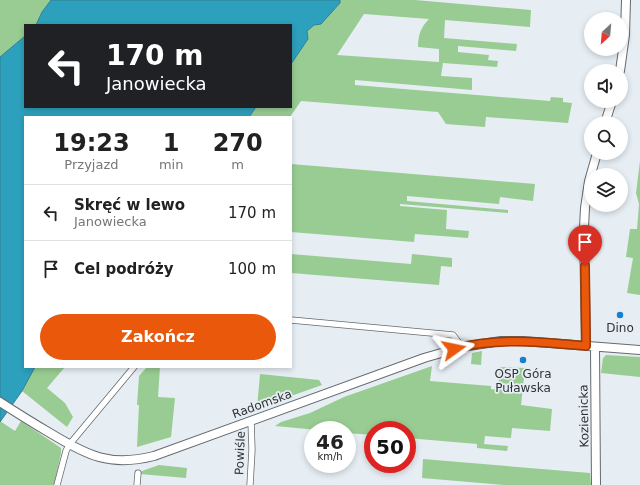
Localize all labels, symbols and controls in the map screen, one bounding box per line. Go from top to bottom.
north arrow [584,12,628,56]
map controls [584,12,628,212]
text: 170 m [106,39,203,72]
icon: left [40,40,92,92]
button: sound [584,64,628,108]
text: Janowiecka [106,73,207,94]
button: search [584,116,628,160]
text: 19:23 [53,129,130,157]
text: 1 [163,129,179,157]
text: 270 [213,129,263,157]
text: Przyjazd [64,157,119,172]
text: min [159,157,183,172]
text: m [231,157,244,172]
button: layers [584,168,628,212]
text: Skręć w lewo [74,196,185,214]
icon: left [40,202,62,224]
text: 170 m [228,204,276,222]
text: Janowiecka [74,214,147,229]
pin [568,225,602,266]
icon: arrive [574,231,596,253]
icon: arrive [40,258,62,280]
text: Cel podróży [74,260,174,278]
text: 100 m [228,260,276,278]
marker: Dino [615,310,625,320]
button: Zakończ [40,314,276,360]
place label: Dino [606,321,634,335]
position arrow [433,328,475,370]
marker: OSP Góra Puławska [518,355,528,365]
place label: OSP Góra Puławska [494,367,552,395]
street label: Kozienicka [576,384,592,448]
street label: Radomska [230,387,294,421]
speed limit sign: 50 [364,421,416,473]
text: 46 [316,430,344,454]
street label: Powiśle [232,431,248,475]
text: km/h [317,451,343,462]

